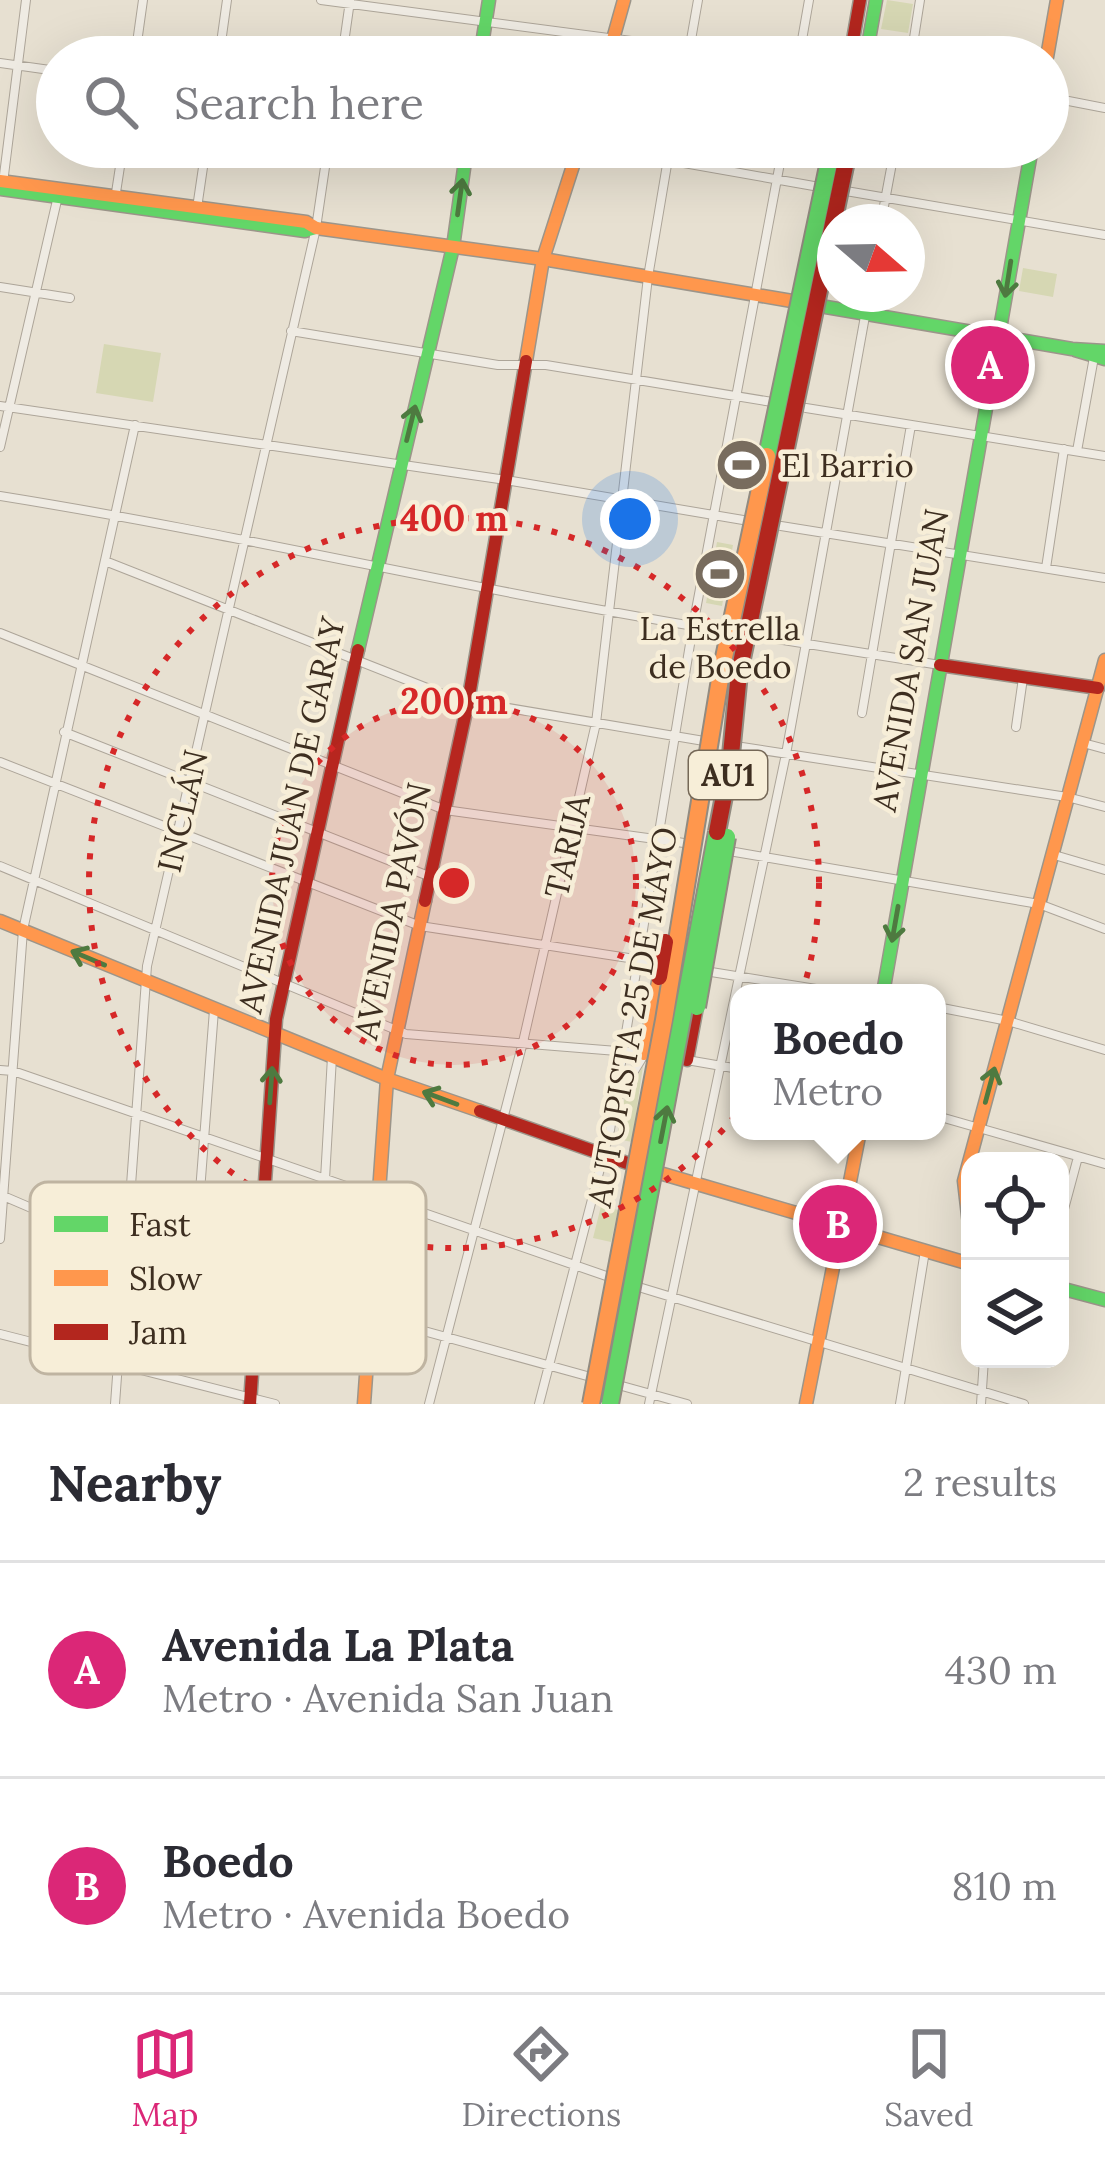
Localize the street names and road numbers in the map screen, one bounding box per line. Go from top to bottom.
street label: AVENIDA SAN JUAN [863,505,957,815]
street label: AVENIDA JUAN DE GARAY [228,612,354,1018]
street label: INCLÁN [148,746,216,876]
road number: AU1 [689,751,767,799]
street label: AVENIDA PAVÓN [344,779,440,1044]
street label: TARIJA [535,789,600,902]
street label: AUTOPISTA 25 DE MAYO [578,824,686,1211]

